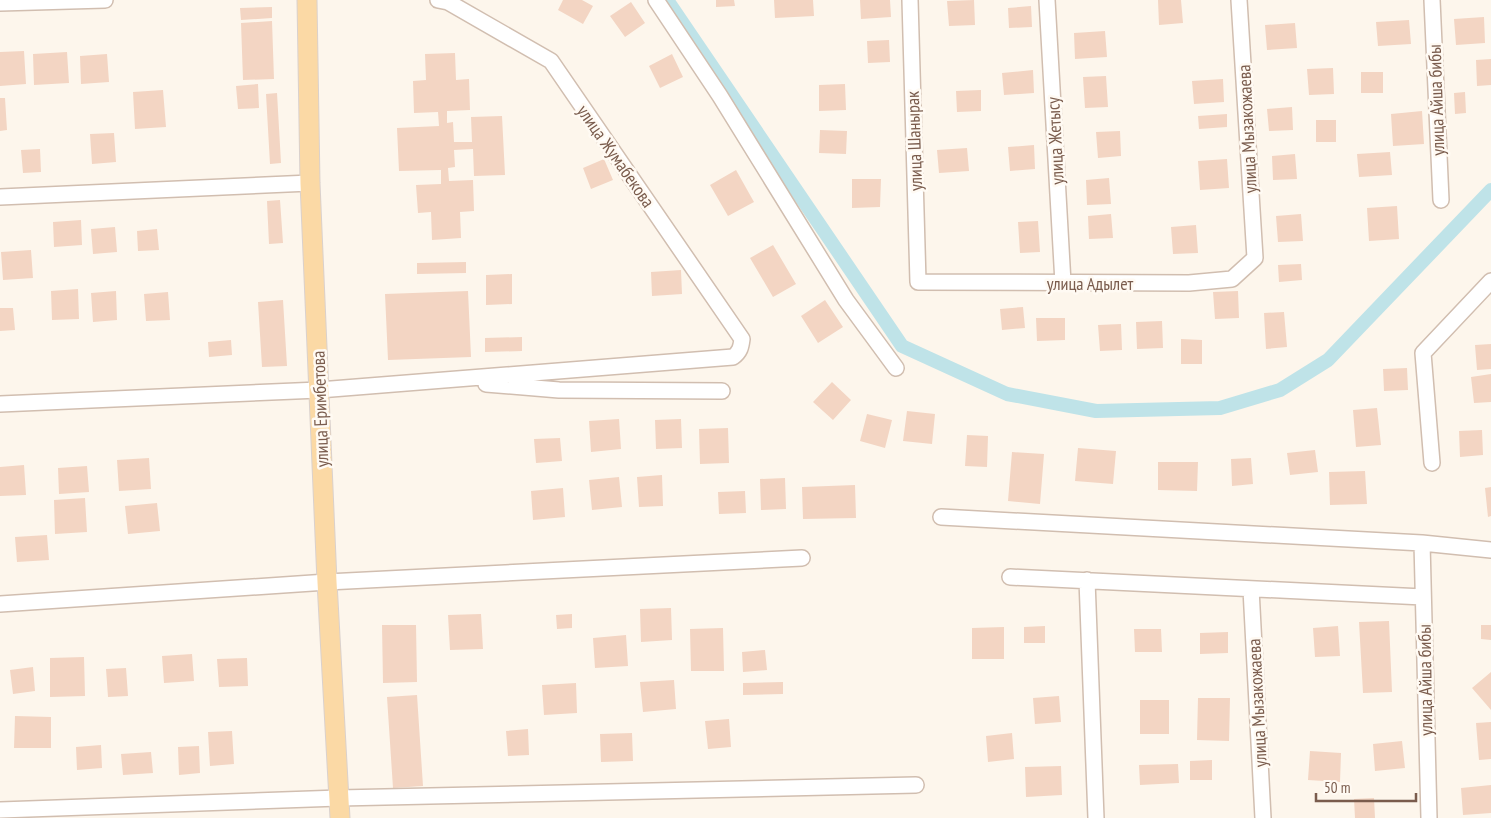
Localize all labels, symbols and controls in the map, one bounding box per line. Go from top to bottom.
street label: улица Айша бибы [1423,44,1449,156]
street label: улица Мызакожаева [1232,64,1262,194]
street label: улица Шанырак [901,91,927,191]
street label: улица Жетысу [1041,96,1069,185]
street label: улица Жумабекова [572,100,660,212]
street label: улица Адылет [1047,272,1134,295]
street label: улица Еримбетова [306,350,334,468]
street label: улица Айша бибы [1413,624,1437,736]
street label: улица Мызакожаева [1242,638,1272,768]
scale bar [1316,770,1416,802]
text: 50 m [1324,778,1350,797]

